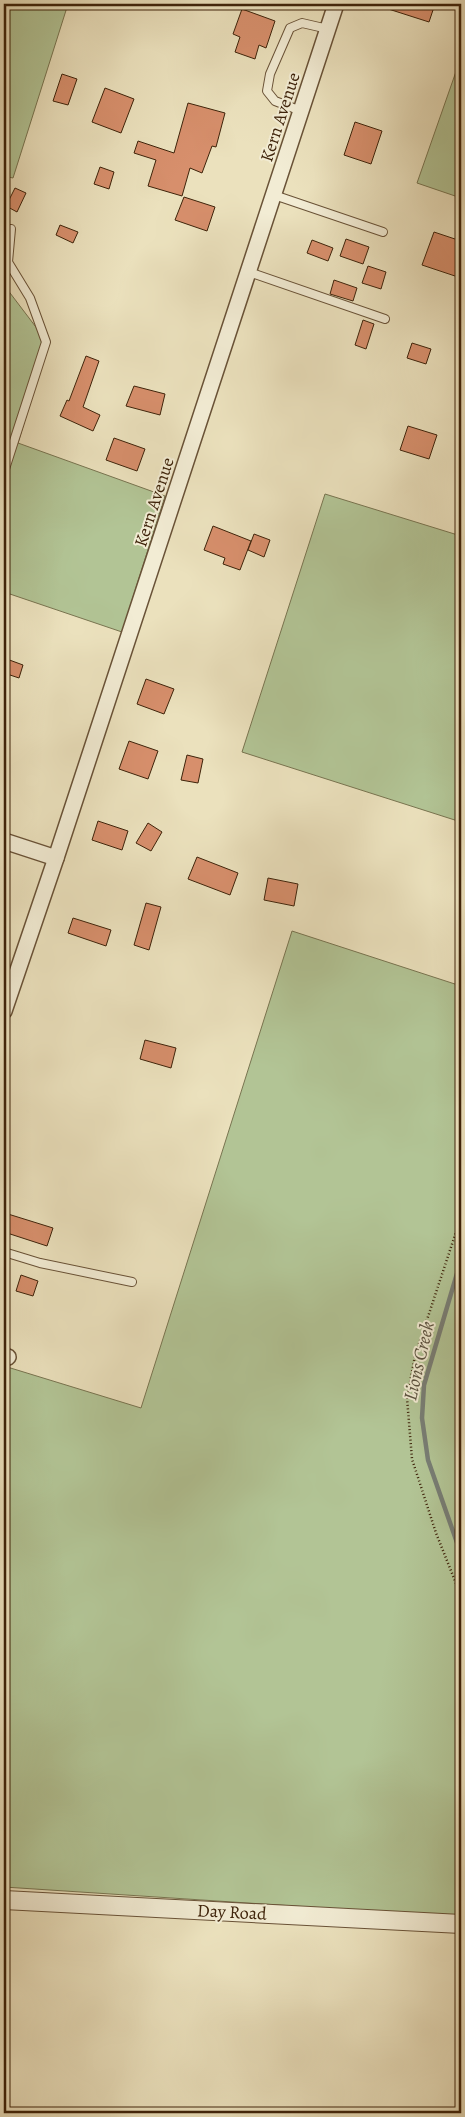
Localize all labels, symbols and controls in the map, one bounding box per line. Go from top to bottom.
street label: Kern Avenue [254,69,306,165]
street label: Kern Avenue [128,454,180,550]
water label: Lions Creek [397,1319,441,1403]
street label: Day Road [197,1898,268,1926]

